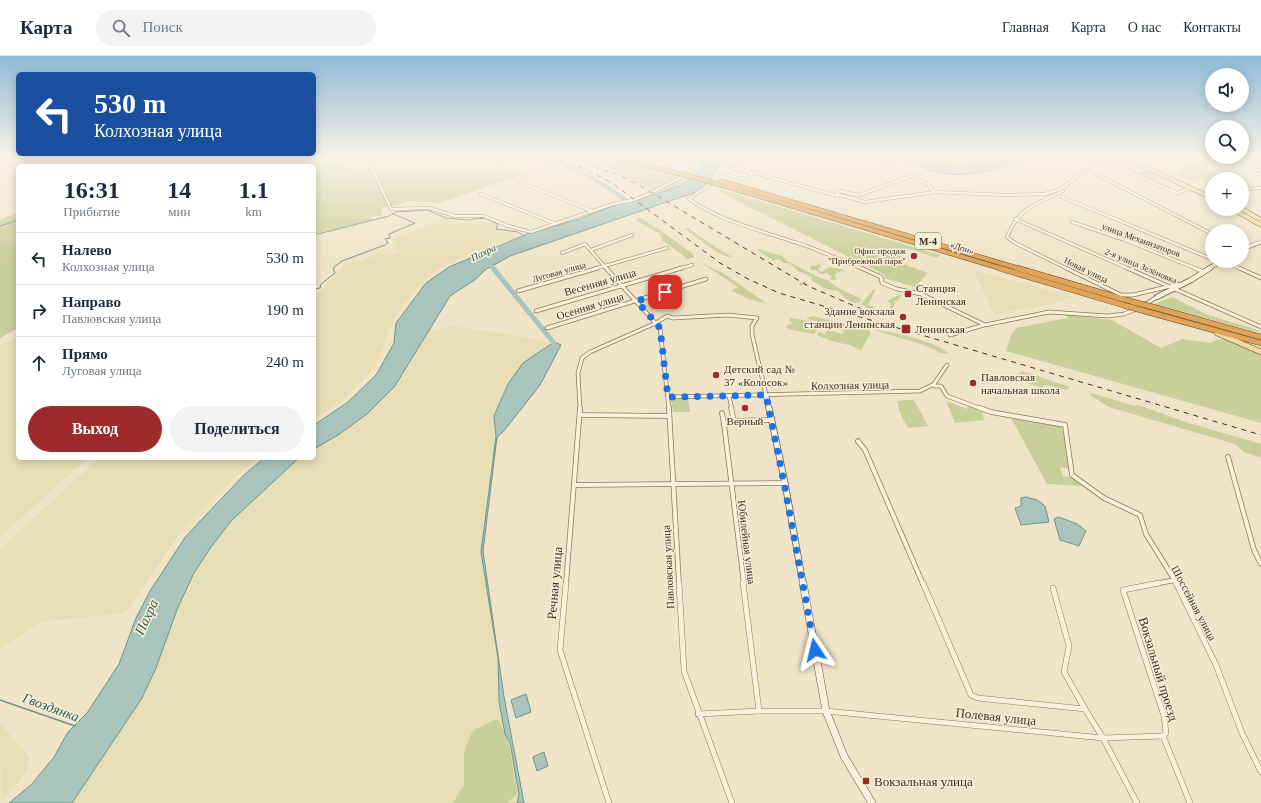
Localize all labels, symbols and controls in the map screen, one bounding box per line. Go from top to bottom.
search box [96,10,376,46]
text: Карта [20,17,72,38]
icon: search [110,17,132,39]
text: Поиск [142,19,183,35]
text: Главная [1002,20,1049,35]
text: Карта [1071,20,1106,35]
text: О нас [1128,20,1161,35]
text: Контакты [1183,20,1241,35]
map controls [1205,68,1249,268]
button: sound [1205,68,1249,112]
icon: left [28,88,80,140]
text: 530 m [94,88,166,119]
button: search [1205,120,1249,164]
text: Колхозная улица [94,121,222,141]
button: + [1205,172,1249,216]
text: 16:31 [64,177,120,203]
text: 14 [167,177,191,203]
text: 1.1 [239,177,269,203]
text: Прибытие [63,204,120,219]
text: мин [168,204,190,219]
text: km [245,204,262,219]
street label: улица Механизаторов [1100,221,1182,259]
button: − [1205,224,1249,268]
road number: М-4 [915,233,941,249]
street label: «Дон» [949,240,975,256]
text: Налево [62,242,112,258]
water label: Пахра [468,242,498,264]
place label: Офис продаж "Прибрежный парк" [828,246,907,266]
street label: 2-я улица Зелёновка [1104,246,1178,286]
icon: left [28,248,50,270]
text: 530 m [266,250,304,266]
marker: Офис продаж "Прибрежный парк" [909,251,919,261]
street label: Новая улица [1062,255,1110,285]
text: Колхозная улица [62,259,155,274]
street label: Луговая улица [531,260,587,284]
street label: Весенняя улица [563,266,637,298]
pin [648,275,682,309]
icon: arrive [654,281,676,303]
place label: Станция Ленинская [916,282,966,307]
marker: Станция Ленинская [903,289,913,299]
street label: Осенняя улица [555,290,625,322]
text: Направо [62,294,121,310]
icon: right [28,300,50,322]
text: 190 m [266,302,304,318]
place label: Здание вокзала станции Ленинская [804,305,895,330]
text: Павловская улица [62,311,161,326]
marker: Здание вокзала станции Ленинская [898,312,908,322]
marker: Ленинская [900,323,912,335]
place label: Ленинская [915,323,965,335]
text: Прямо [62,346,108,362]
icon: ahead [28,352,50,374]
text: 240 m [266,354,304,370]
text: Луговая улица [62,363,142,378]
place label: Детский сад № 37 «Колосок» [724,363,795,388]
marker: Детский сад № 37 «Колосок» [711,370,721,380]
place label: Павловская начальная школа [981,371,1060,396]
street label: Колхозная улица [811,378,889,392]
marker: Павловская начальная школа [968,378,978,388]
marker: Верный [740,403,750,413]
button: Выход [28,406,162,452]
button: Поделиться [170,406,304,452]
place label: Верный [727,415,764,427]
street label: Юбилейная улица [736,499,758,585]
street label: Павловская улица [660,525,676,609]
street label: Речная улица [544,546,565,620]
street label: Шоссейная улица [1169,563,1219,643]
water label: Пахра [131,597,161,638]
street label: Вокзальный проезд [1136,615,1182,723]
position arrow [794,629,836,671]
water label: Гвоздянка [20,690,81,725]
street label: Полевая улица [955,705,1037,728]
place label: Вокзальная улица [874,774,973,789]
marker: Вокзальная улица [861,776,871,786]

